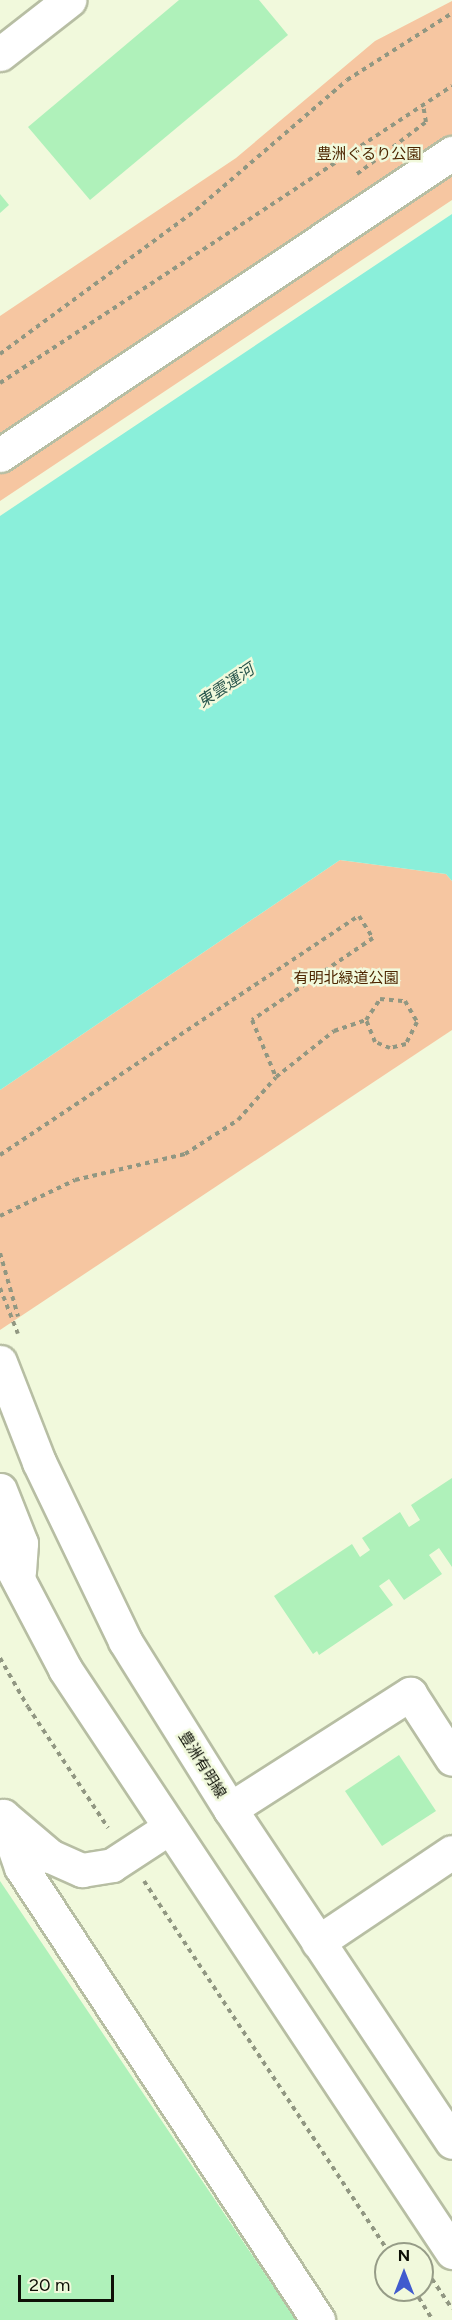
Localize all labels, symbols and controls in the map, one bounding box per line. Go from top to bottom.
park label: 豊洲ぐるり公園 [317,146,421,164]
water label: 東雲運河 [194,660,258,712]
park label: 有明北緑道公園 [294,970,398,988]
street label: 豊洲有明線 [174,1728,230,1802]
north arrow [374,2242,434,2302]
text: N [398,2246,410,2265]
scale bar [21,2263,117,2301]
text: 20 m [29,2274,70,2296]

